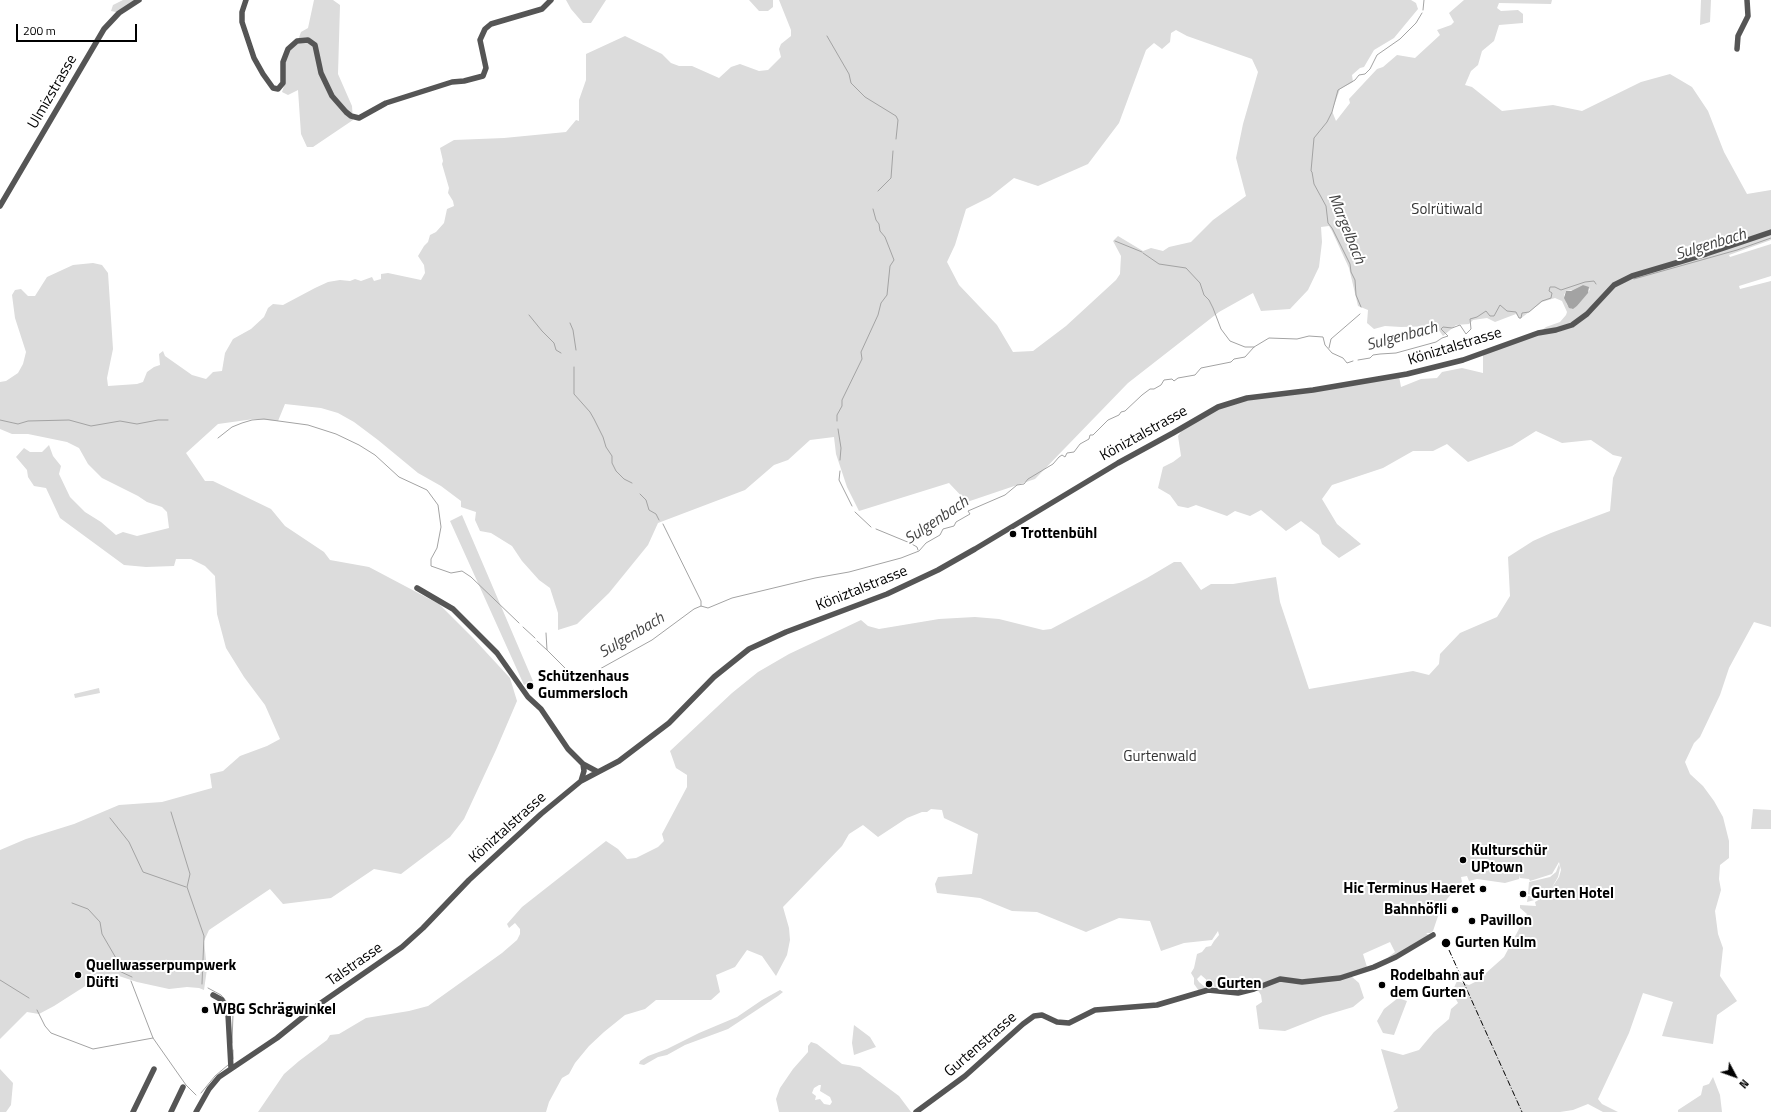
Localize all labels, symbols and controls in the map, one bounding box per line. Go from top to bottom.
scale bar [18,16,139,42]
text: 200 m [23,21,56,40]
street label: Ulmizstrasse [25,52,81,132]
water label: Margelbach [1323,191,1369,267]
park label: Solrütiwald [1411,201,1483,219]
water label: Sulgenbach [1673,225,1749,265]
water label: Sulgenbach [1364,318,1440,356]
street label: Köniztalstrasse [1406,324,1504,370]
street label: Köniztalstrasse [1097,403,1191,465]
water label: Sulgenbach [902,493,972,549]
place label: Trottenbühl [1021,525,1097,543]
marker: Trottenbühl [1008,529,1018,539]
street label: Köniztalstrasse [814,562,910,616]
water label: Sulgenbach [596,609,668,663]
place label: Schützenhaus Gummersloch [538,668,629,703]
marker: Schützenhaus Gummersloch [525,681,535,691]
park label: Gurtenwald [1123,748,1197,766]
street label: Köniztalstrasse [466,789,550,867]
place label: Kulturschür UPtown [1471,842,1547,877]
marker: Kulturschür UPtown [1458,855,1468,865]
place label: Hic Terminus Haeret [1343,880,1475,898]
marker: Hic Terminus Haeret [1478,884,1488,894]
place label: Gurten Hotel [1531,885,1614,903]
marker: Gurten Hotel [1518,889,1528,899]
place label: Bahnhöfli [1384,901,1447,919]
marker: Bahnhöfli [1450,905,1460,915]
place label: Pavillon [1480,912,1532,930]
marker: Pavillon [1467,916,1477,926]
place label: Gurten Kulm [1455,934,1536,952]
marker: Gurten Kulm [1440,937,1452,949]
street label: Talstrasse [324,939,386,991]
place label: Quellwasserpumpwerk Düfti [86,957,236,992]
place label: Rodelbahn auf dem Gurten [1390,967,1484,1002]
marker: Quellwasserpumpwerk Düfti [73,970,83,980]
place label: Gurten [1217,975,1261,993]
marker: Gurten [1204,979,1214,989]
marker: Rodelbahn auf dem Gurten [1377,980,1387,990]
place label: WBG Schrägwinkel [213,1001,336,1019]
marker: WBG Schrägwinkel [200,1005,210,1015]
street label: Gurtenstrasse [941,1009,1021,1081]
north arrow [1715,1056,1755,1096]
text: N [1736,1076,1753,1092]

